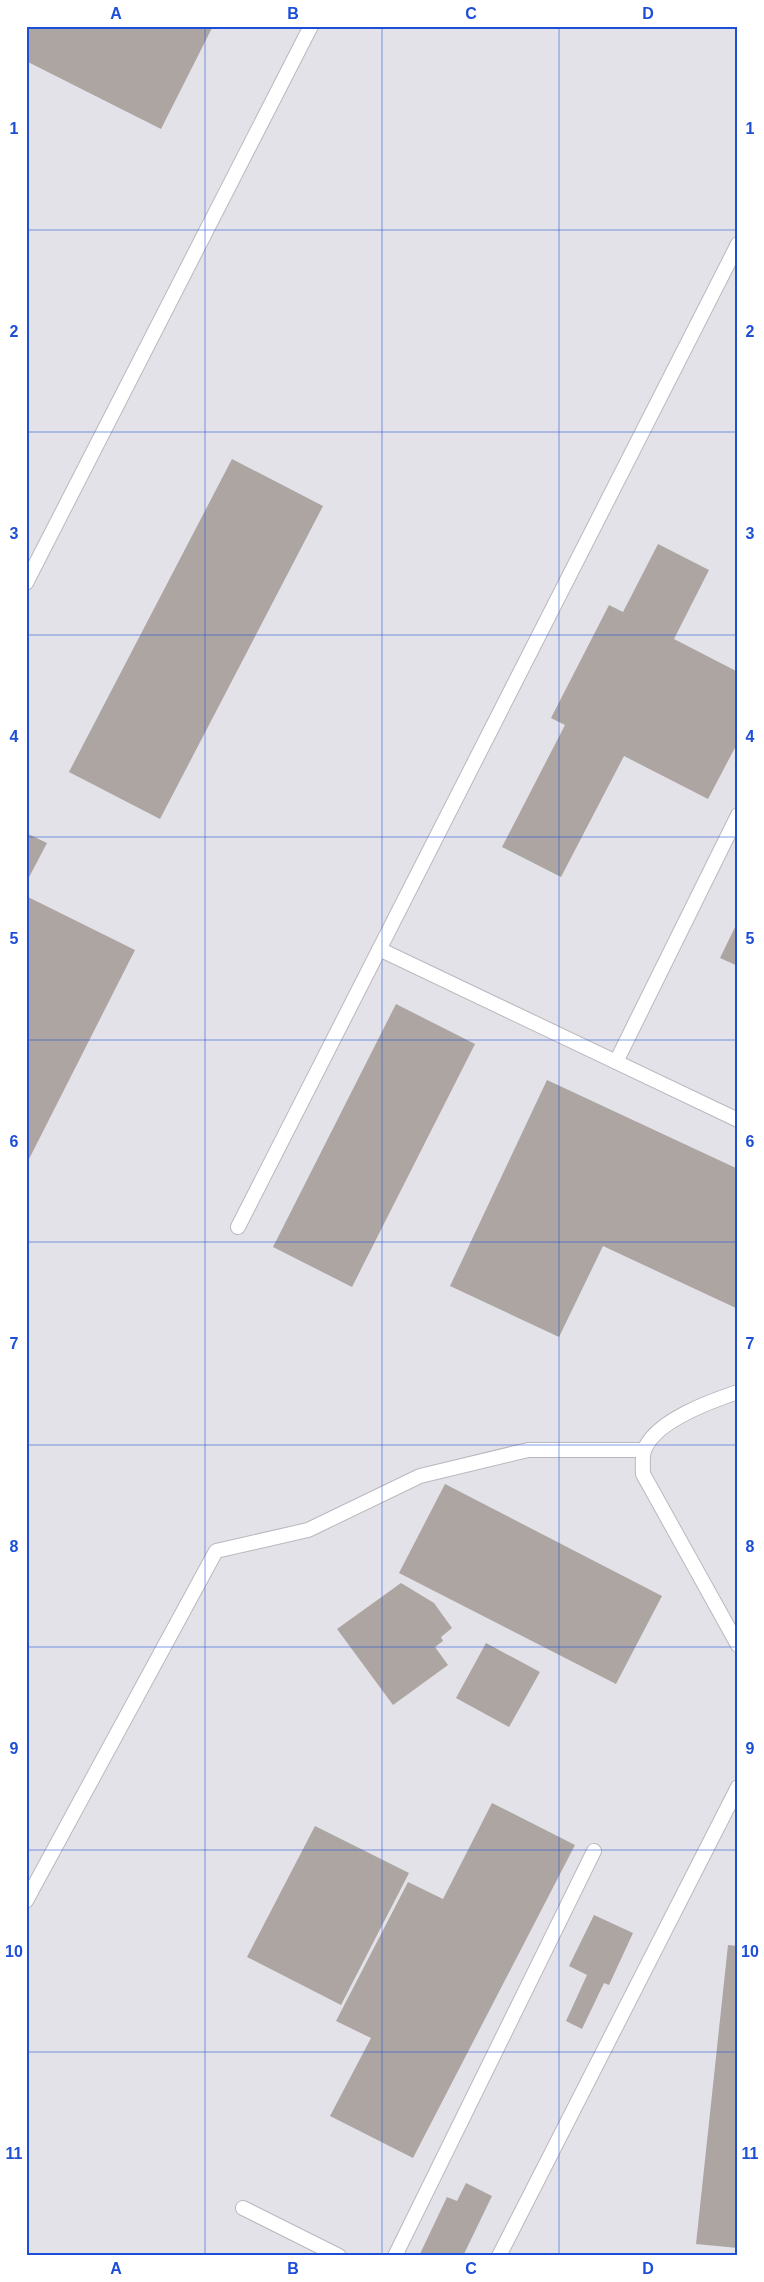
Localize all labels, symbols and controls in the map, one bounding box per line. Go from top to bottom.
text: A [110,5,122,22]
text: B [287,5,299,22]
text: C [465,5,477,22]
text: D [642,5,654,22]
text: 1 [10,120,19,137]
text: 1 [746,120,755,137]
text: 2 [10,323,19,340]
text: 2 [746,323,755,340]
text: 3 [10,525,19,542]
text: 3 [746,525,755,542]
text: 4 [10,728,19,745]
text: 4 [746,728,755,745]
text: 5 [10,930,19,947]
text: 5 [746,930,755,947]
text: 6 [10,1133,19,1150]
text: 6 [746,1133,755,1150]
text: 7 [10,1335,19,1352]
text: 7 [746,1335,755,1352]
text: 8 [10,1538,19,1555]
text: 8 [746,1538,755,1555]
text: 9 [10,1740,19,1757]
text: 9 [746,1740,755,1757]
text: 10 [5,1943,23,1960]
text: 10 [741,1943,759,1960]
text: 11 [6,2145,23,2162]
text: 11 [742,2145,759,2162]
text: A [110,2260,122,2277]
text: B [287,2260,299,2277]
text: C [465,2260,477,2277]
text: D [642,2260,654,2277]

